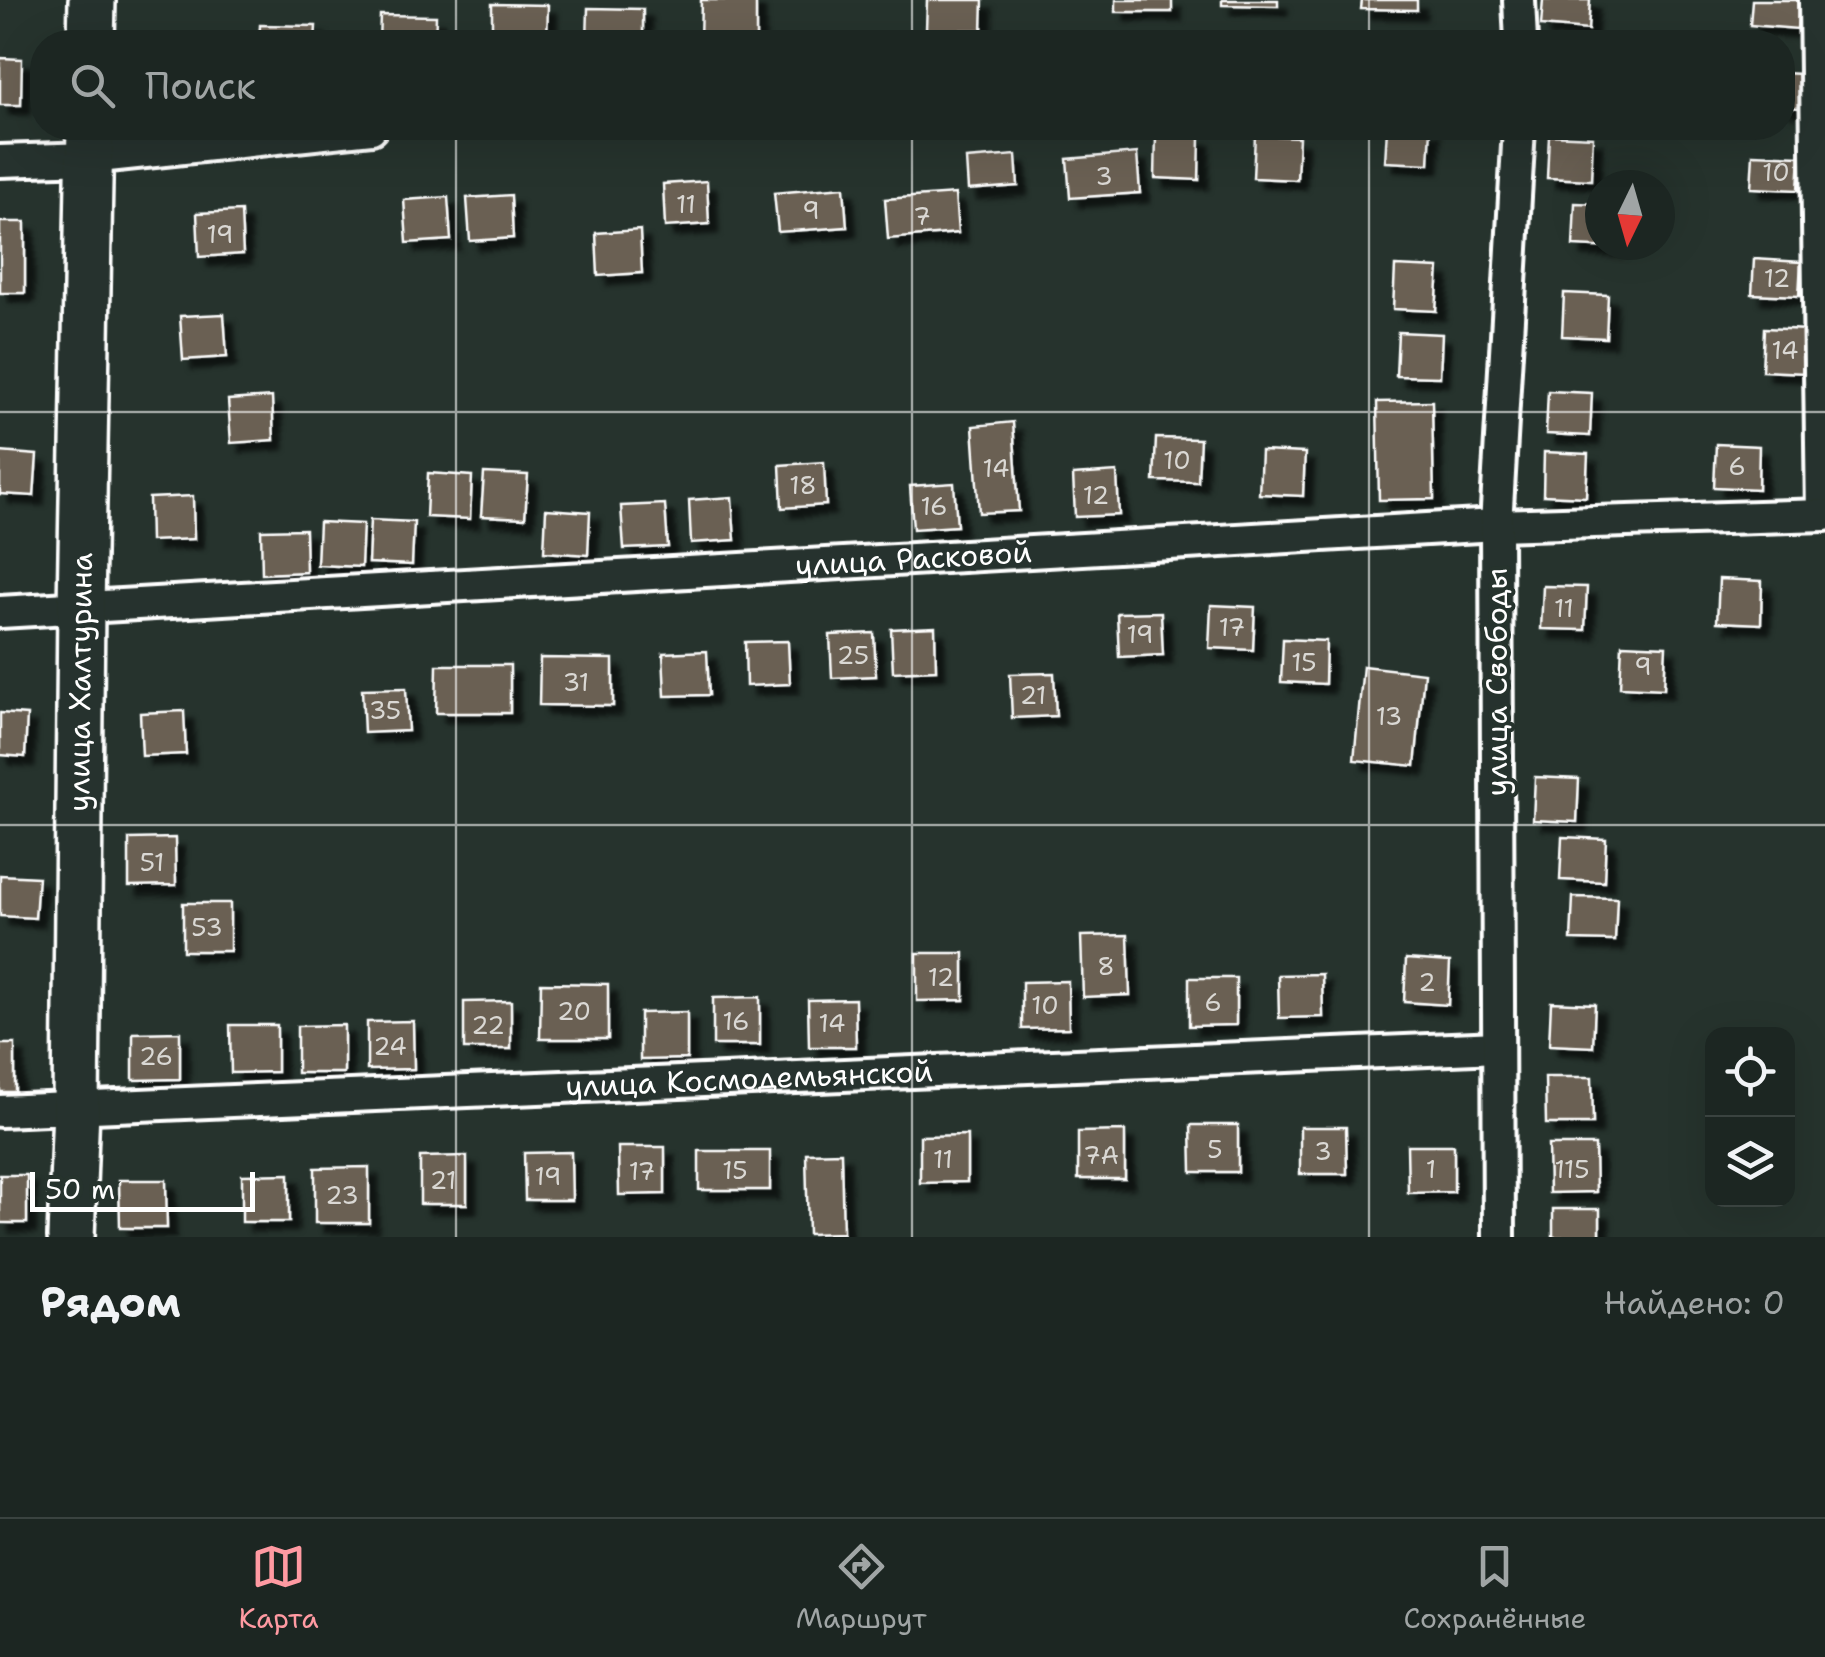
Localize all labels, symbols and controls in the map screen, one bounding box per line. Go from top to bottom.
search box [30,30,1795,140]
icon: search [65,58,120,113]
text: Поиск [145,60,256,111]
house number: 10 [1762,155,1790,189]
house number: 3 [1095,159,1113,193]
north arrow [1585,170,1675,260]
house number: 11 [676,187,696,221]
house number: 9 [802,193,820,227]
house number: 7 [913,199,931,233]
house number: 19 [207,217,233,251]
house number: 12 [1764,261,1790,295]
house number: 14 [1772,333,1798,367]
house number: 10 [1163,443,1191,477]
house number: 6 [1728,449,1746,483]
house number: 14 [983,451,1009,485]
house number: 18 [789,468,817,502]
house number: 12 [1083,478,1109,512]
house number: 16 [920,489,948,523]
street label: улица Расковой [794,531,1033,586]
street label: улица Халтурина [58,552,102,812]
street label: улица Свободы [1476,568,1517,796]
house number: 11 [1554,591,1574,625]
house number: 17 [1219,610,1245,644]
house number: 19 [1127,617,1153,651]
house number: 25 [837,638,869,672]
house number: 15 [1291,645,1317,679]
house number: 9 [1634,649,1652,683]
house number: 31 [563,665,589,699]
house number: 21 [1020,678,1046,712]
house number: 35 [369,693,401,727]
house number: 13 [1376,699,1402,733]
house number: 51 [140,845,164,879]
house number: 53 [191,910,223,944]
house number: 8 [1097,949,1115,983]
house number: 12 [928,960,954,994]
house number: 2 [1418,965,1436,999]
house number: 6 [1204,985,1222,1019]
house number: 10 [1031,988,1059,1022]
house number: 20 [557,994,591,1028]
house number: 16 [722,1004,750,1038]
house number: 14 [819,1006,845,1040]
house number: 22 [471,1008,505,1042]
map controls [1705,1027,1795,1207]
button: locate [1705,1027,1795,1117]
house number: 24 [373,1029,407,1063]
house number: 26 [139,1039,173,1073]
street label: улица Космодемьянской [565,1050,934,1107]
button: layers [1705,1117,1795,1207]
house number: 5 [1207,1132,1223,1166]
house number: 3 [1314,1134,1332,1168]
house number: 7А [1083,1138,1119,1172]
house number: 11 [933,1142,953,1176]
house number: 1 [1426,1152,1436,1186]
house number: 115 [1555,1152,1589,1186]
house number: 15 [722,1153,748,1187]
house number: 17 [629,1154,655,1188]
house number: 19 [535,1159,561,1193]
house number: 21 [430,1163,456,1197]
scale bar [30,1167,255,1212]
text: 50 m [45,1170,115,1208]
house number: 23 [325,1178,359,1212]
text: Рядом [40,1274,181,1330]
text: Найдено: 0 [1604,1281,1785,1324]
tab: Карта [239,1539,319,1637]
tab: Маршрут [796,1539,926,1637]
tab: Сохранённые [1404,1539,1586,1637]

